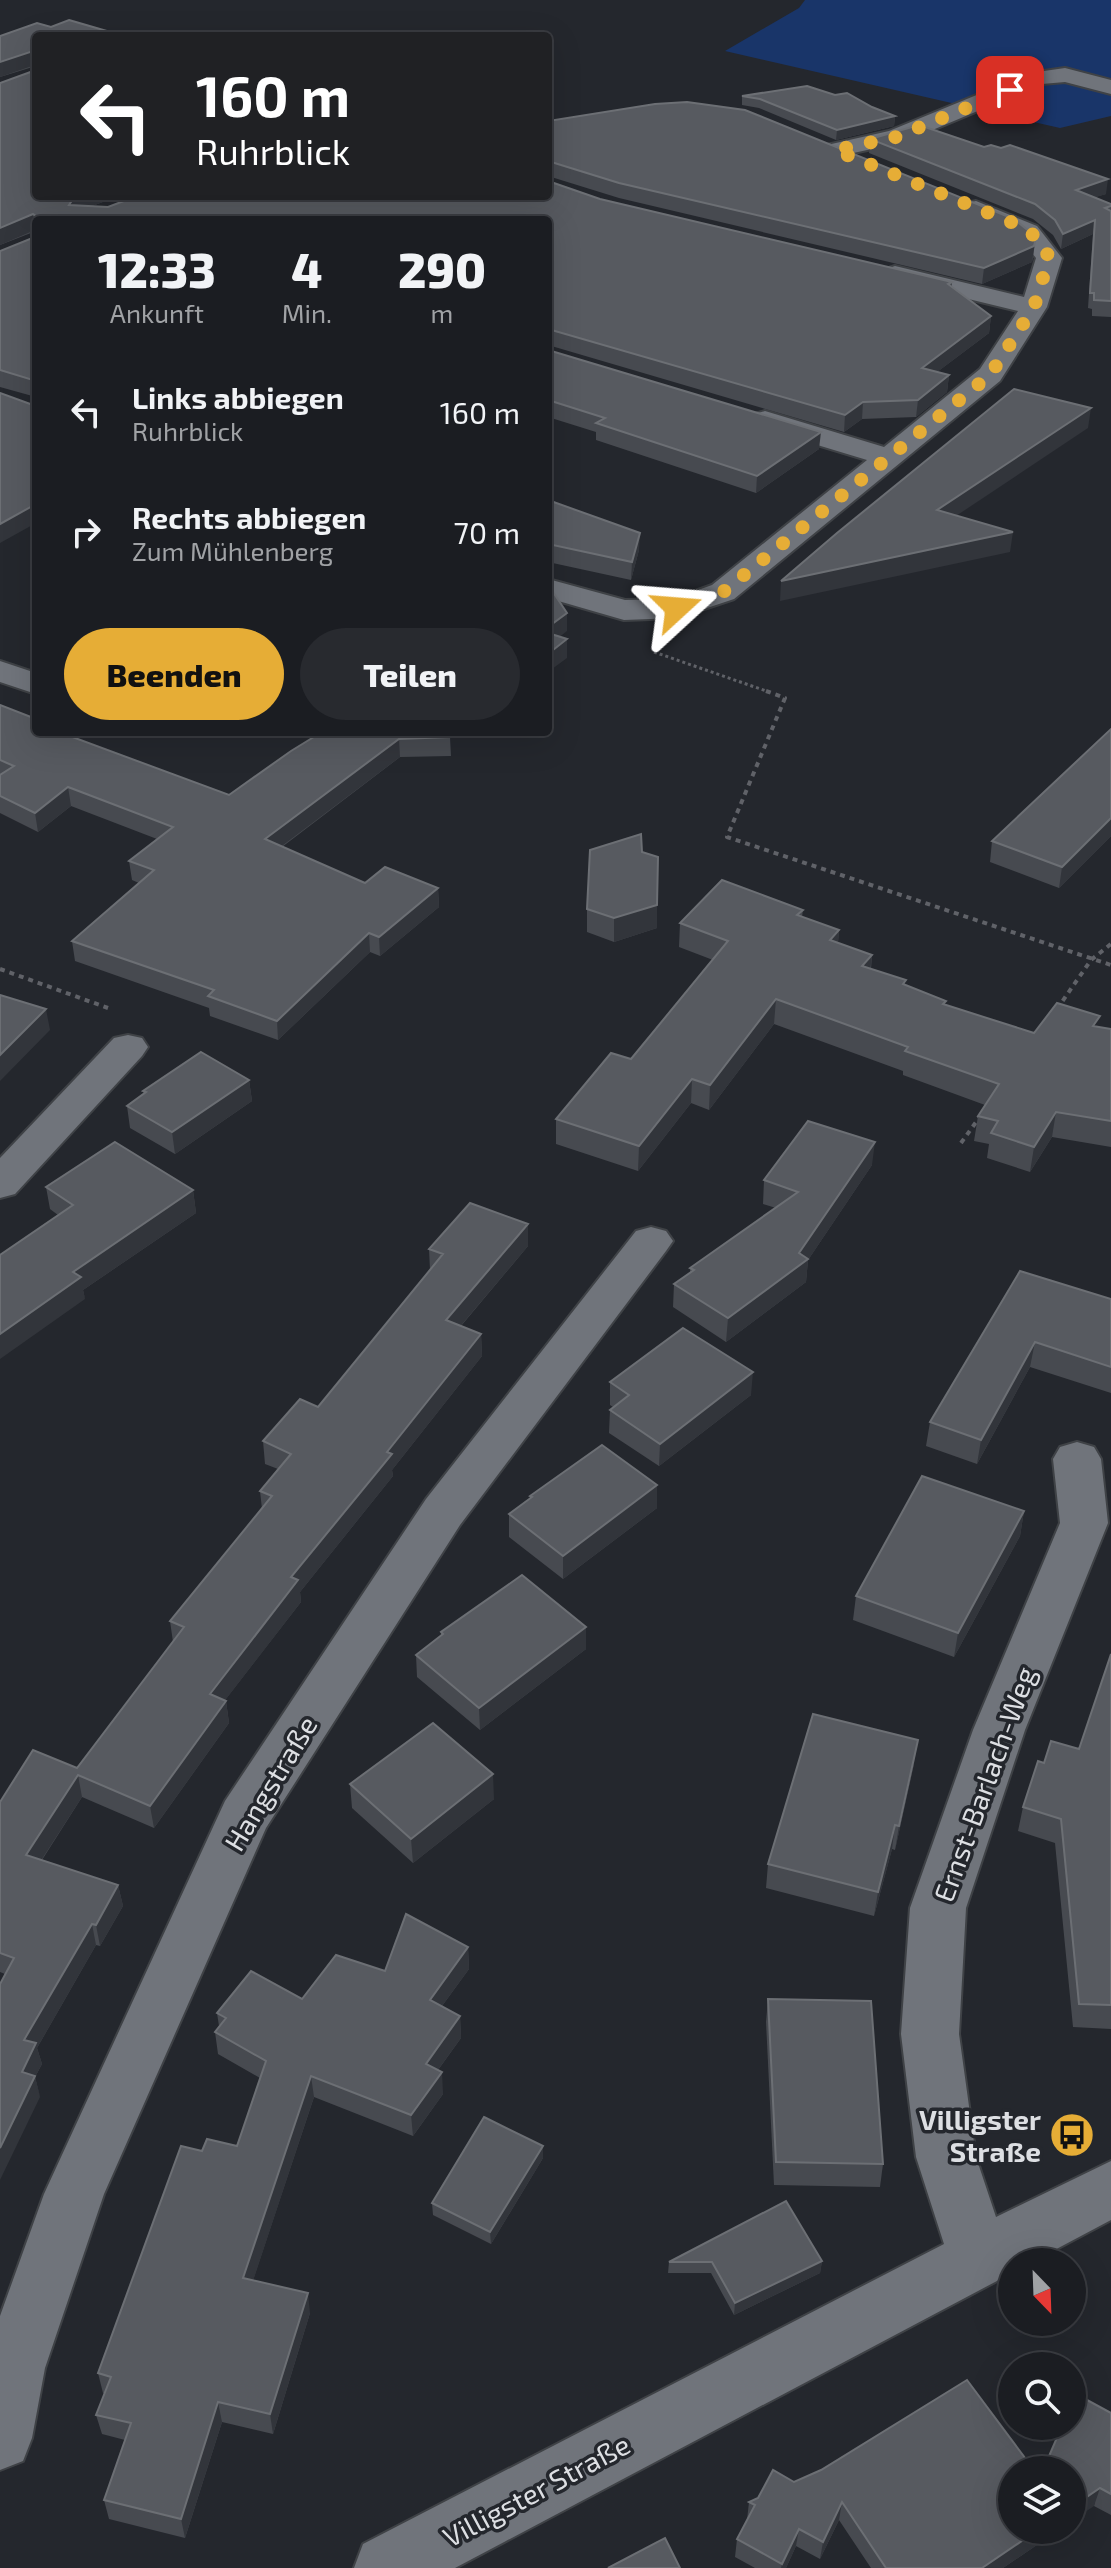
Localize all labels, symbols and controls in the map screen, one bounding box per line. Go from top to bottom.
pin [976,56,1044,124]
text: 160 m [196,61,350,128]
icon: left [64,64,168,168]
icon: arrive [988,68,1032,112]
text: Ruhrblick [196,129,350,172]
text: 12:33 [98,240,216,298]
text: 4 [291,240,322,298]
text: 290 [398,240,486,298]
text: Ankunft [110,297,204,328]
text: Min. [282,297,332,328]
text: m [431,297,453,328]
text: Links abbiegen [132,379,344,415]
icon: left [64,390,108,434]
text: 160 m [440,394,520,430]
text: Ruhrblick [132,415,243,446]
text: Rechts abbiegen [132,499,366,535]
icon: right [64,510,108,554]
text: 70 m [454,514,520,550]
text: Zum Mühlenberg [132,535,333,566]
position arrow [635,566,719,650]
button: Beenden [64,628,284,720]
button: Teilen [300,628,520,720]
street label: Ernst-Barlach-Weg [926,1662,1042,1906]
street label: Hangstraße [216,1709,324,1857]
place label: Villigster Straße [919,2102,1041,2168]
bus stop icon: Villigster Straße [1048,2111,1096,2159]
north arrow [998,2248,1086,2336]
map controls [998,2248,1086,2544]
button: search [998,2352,1086,2440]
street label: Villigster Straße [437,2426,635,2554]
button: layers [998,2456,1086,2544]

